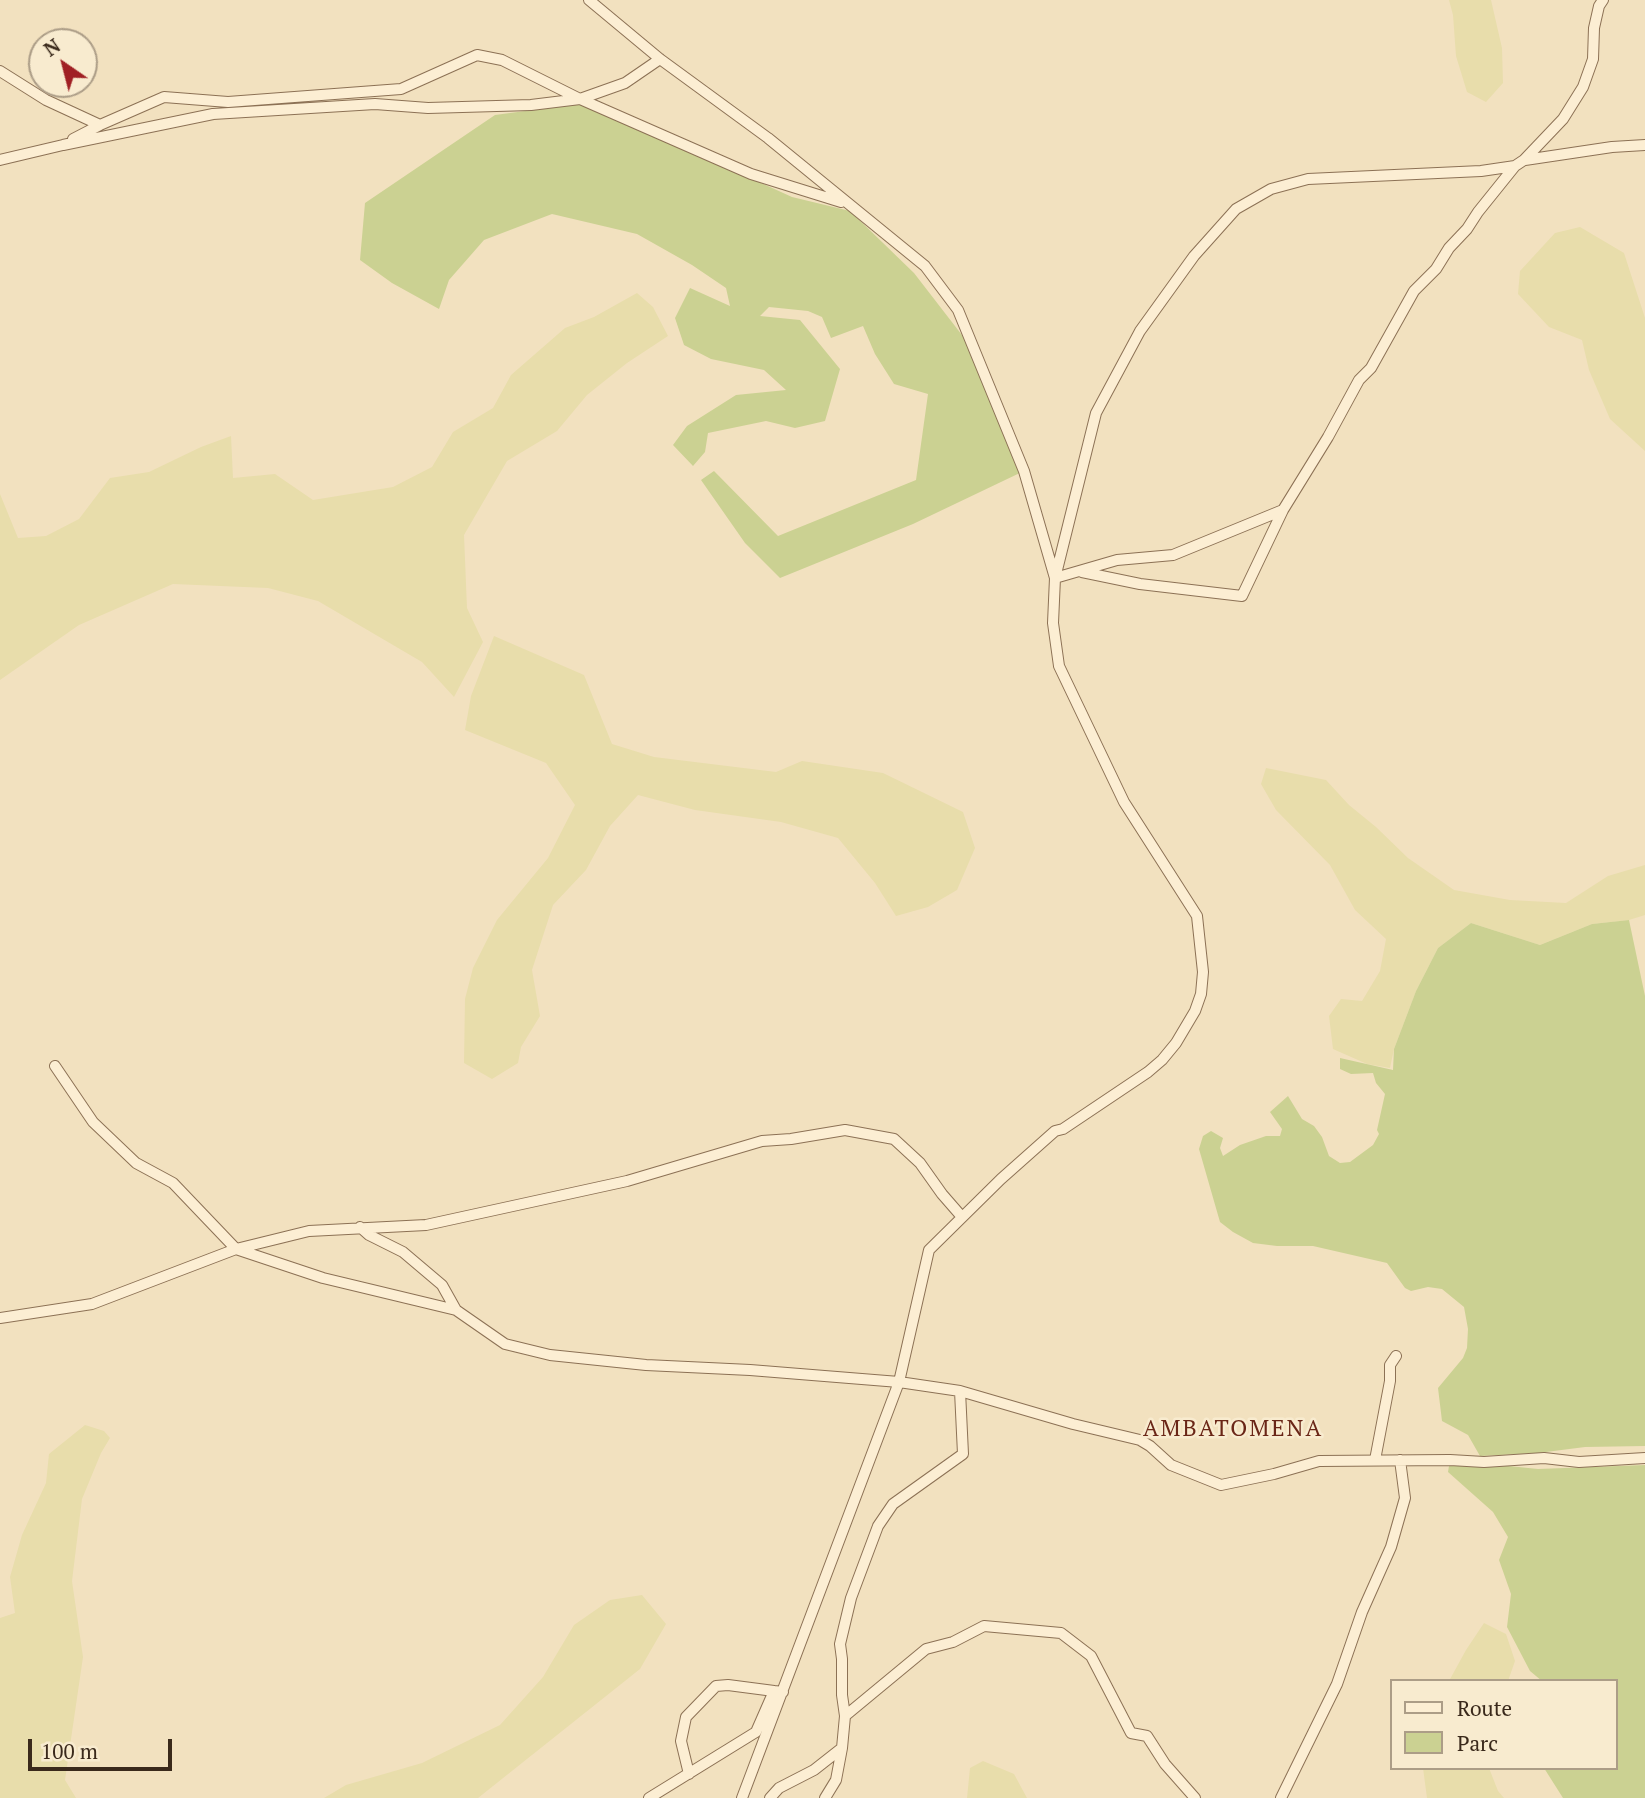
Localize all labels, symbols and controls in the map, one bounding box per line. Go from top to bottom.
north arrow [28,28,98,98]
text: N [39,33,65,61]
district label: AMBATOMENA [1144,1415,1322,1443]
legend [1390,1679,1617,1770]
text: Route [1457,1694,1512,1722]
scale bar [32,1724,175,1768]
text: Parc [1457,1729,1498,1757]
text: 100 m [41,1737,98,1765]

